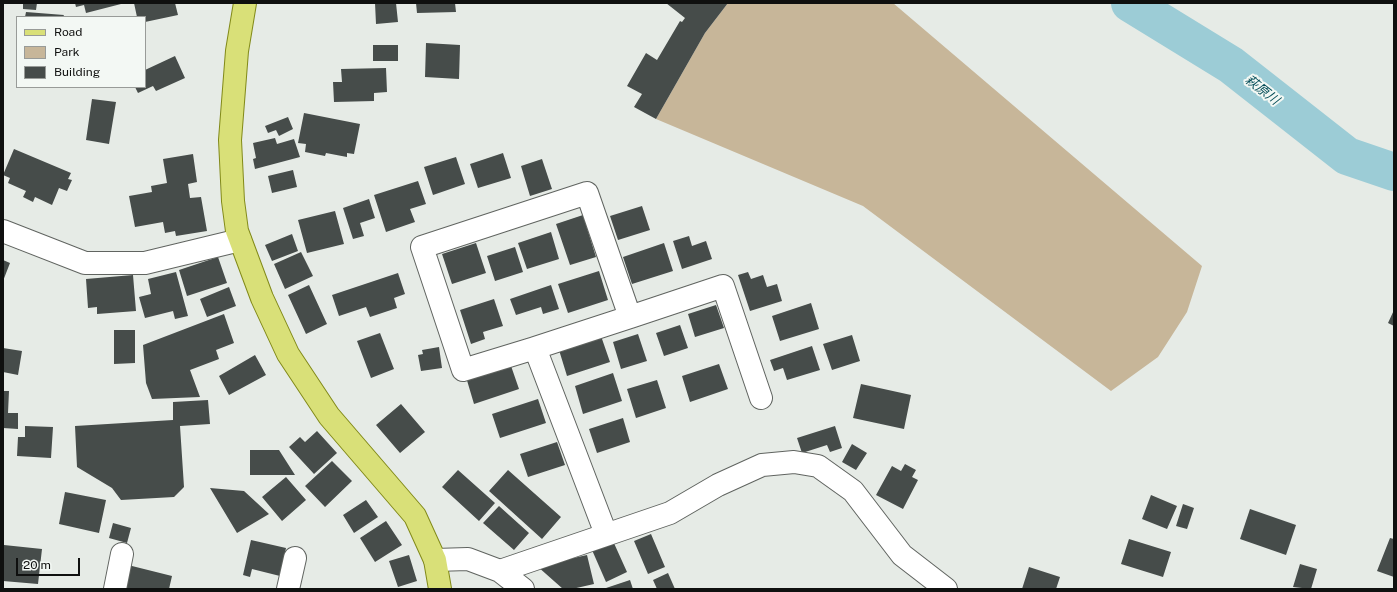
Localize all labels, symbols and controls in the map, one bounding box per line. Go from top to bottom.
legend [16,16,146,88]
text: Road [54,25,82,39]
text: Park [54,45,80,59]
text: Building [54,65,100,79]
water label: 萩原川 [1242,72,1282,108]
scale bar [18,550,82,576]
text: 20 m [23,558,51,572]

